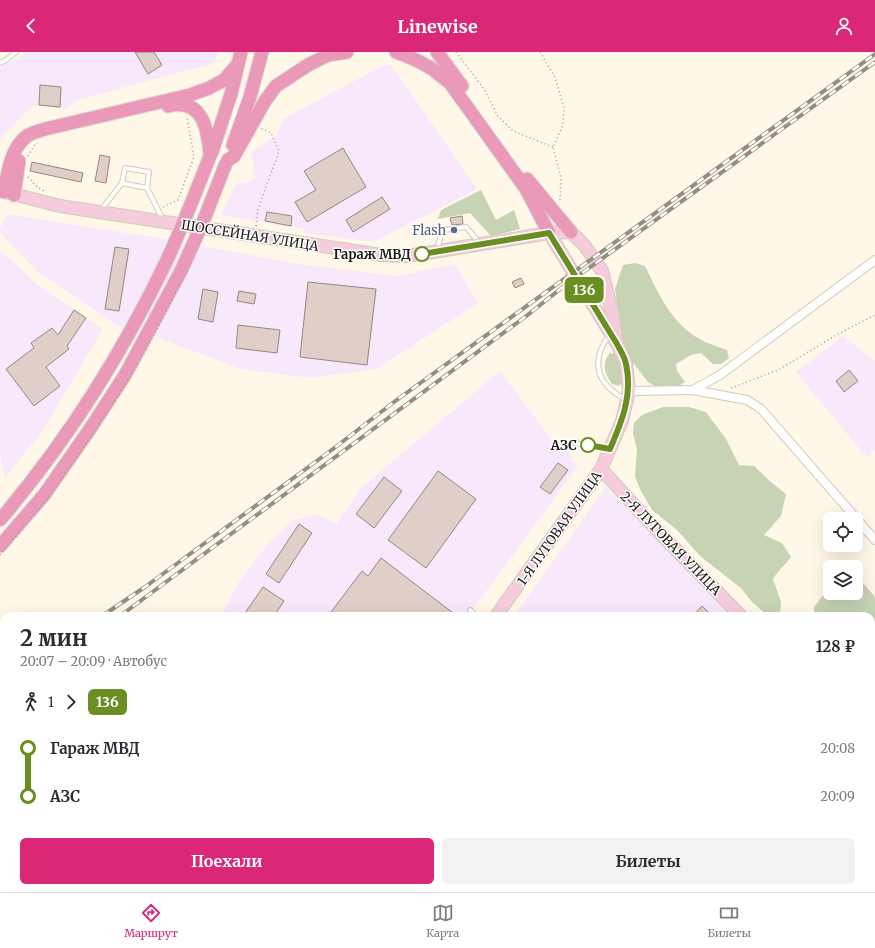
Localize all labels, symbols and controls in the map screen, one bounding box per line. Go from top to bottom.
icon: back [20,15,42,37]
text: Linewise [397,15,478,38]
icon: person [833,15,855,37]
street label: ШОССЕЙНАЯ УЛИЦА [180,215,321,255]
place label: Flash [412,222,446,239]
marker: Flash [449,225,459,235]
place label: Гараж МВД [333,246,411,263]
marker: Гараж МВД [414,246,430,262]
line badge: 136 [561,277,607,303]
text: 136 [573,281,595,299]
place label: АЗС [550,437,577,454]
marker: АЗС [580,437,596,453]
street label: 1-Я ЛУГОВАЯ УЛИЦА [513,467,606,589]
street label: 2-Я ЛУГОВАЯ УЛИЦА [617,488,725,599]
map controls [823,512,863,600]
button: locate [823,512,863,552]
button: layers [823,560,863,600]
text: 2 мин [20,624,88,652]
text: 128 ₽ [816,637,855,656]
text: 20:07 – 20:09 · Автобус [20,653,167,670]
icon: walk [20,691,42,713]
icon: forward [60,691,82,713]
text: 136 [96,693,119,711]
text: 1 [48,694,54,711]
text: Гараж МВД [50,739,140,758]
text: 20:08 [820,740,855,757]
text: АЗС [50,787,80,806]
text: 20:09 [820,788,855,805]
button: Поехали [20,838,434,884]
button: Билеты [442,838,855,884]
tab: Маршрут [124,902,178,940]
tab: Карта [426,902,459,940]
tab: Билеты [707,902,751,940]

